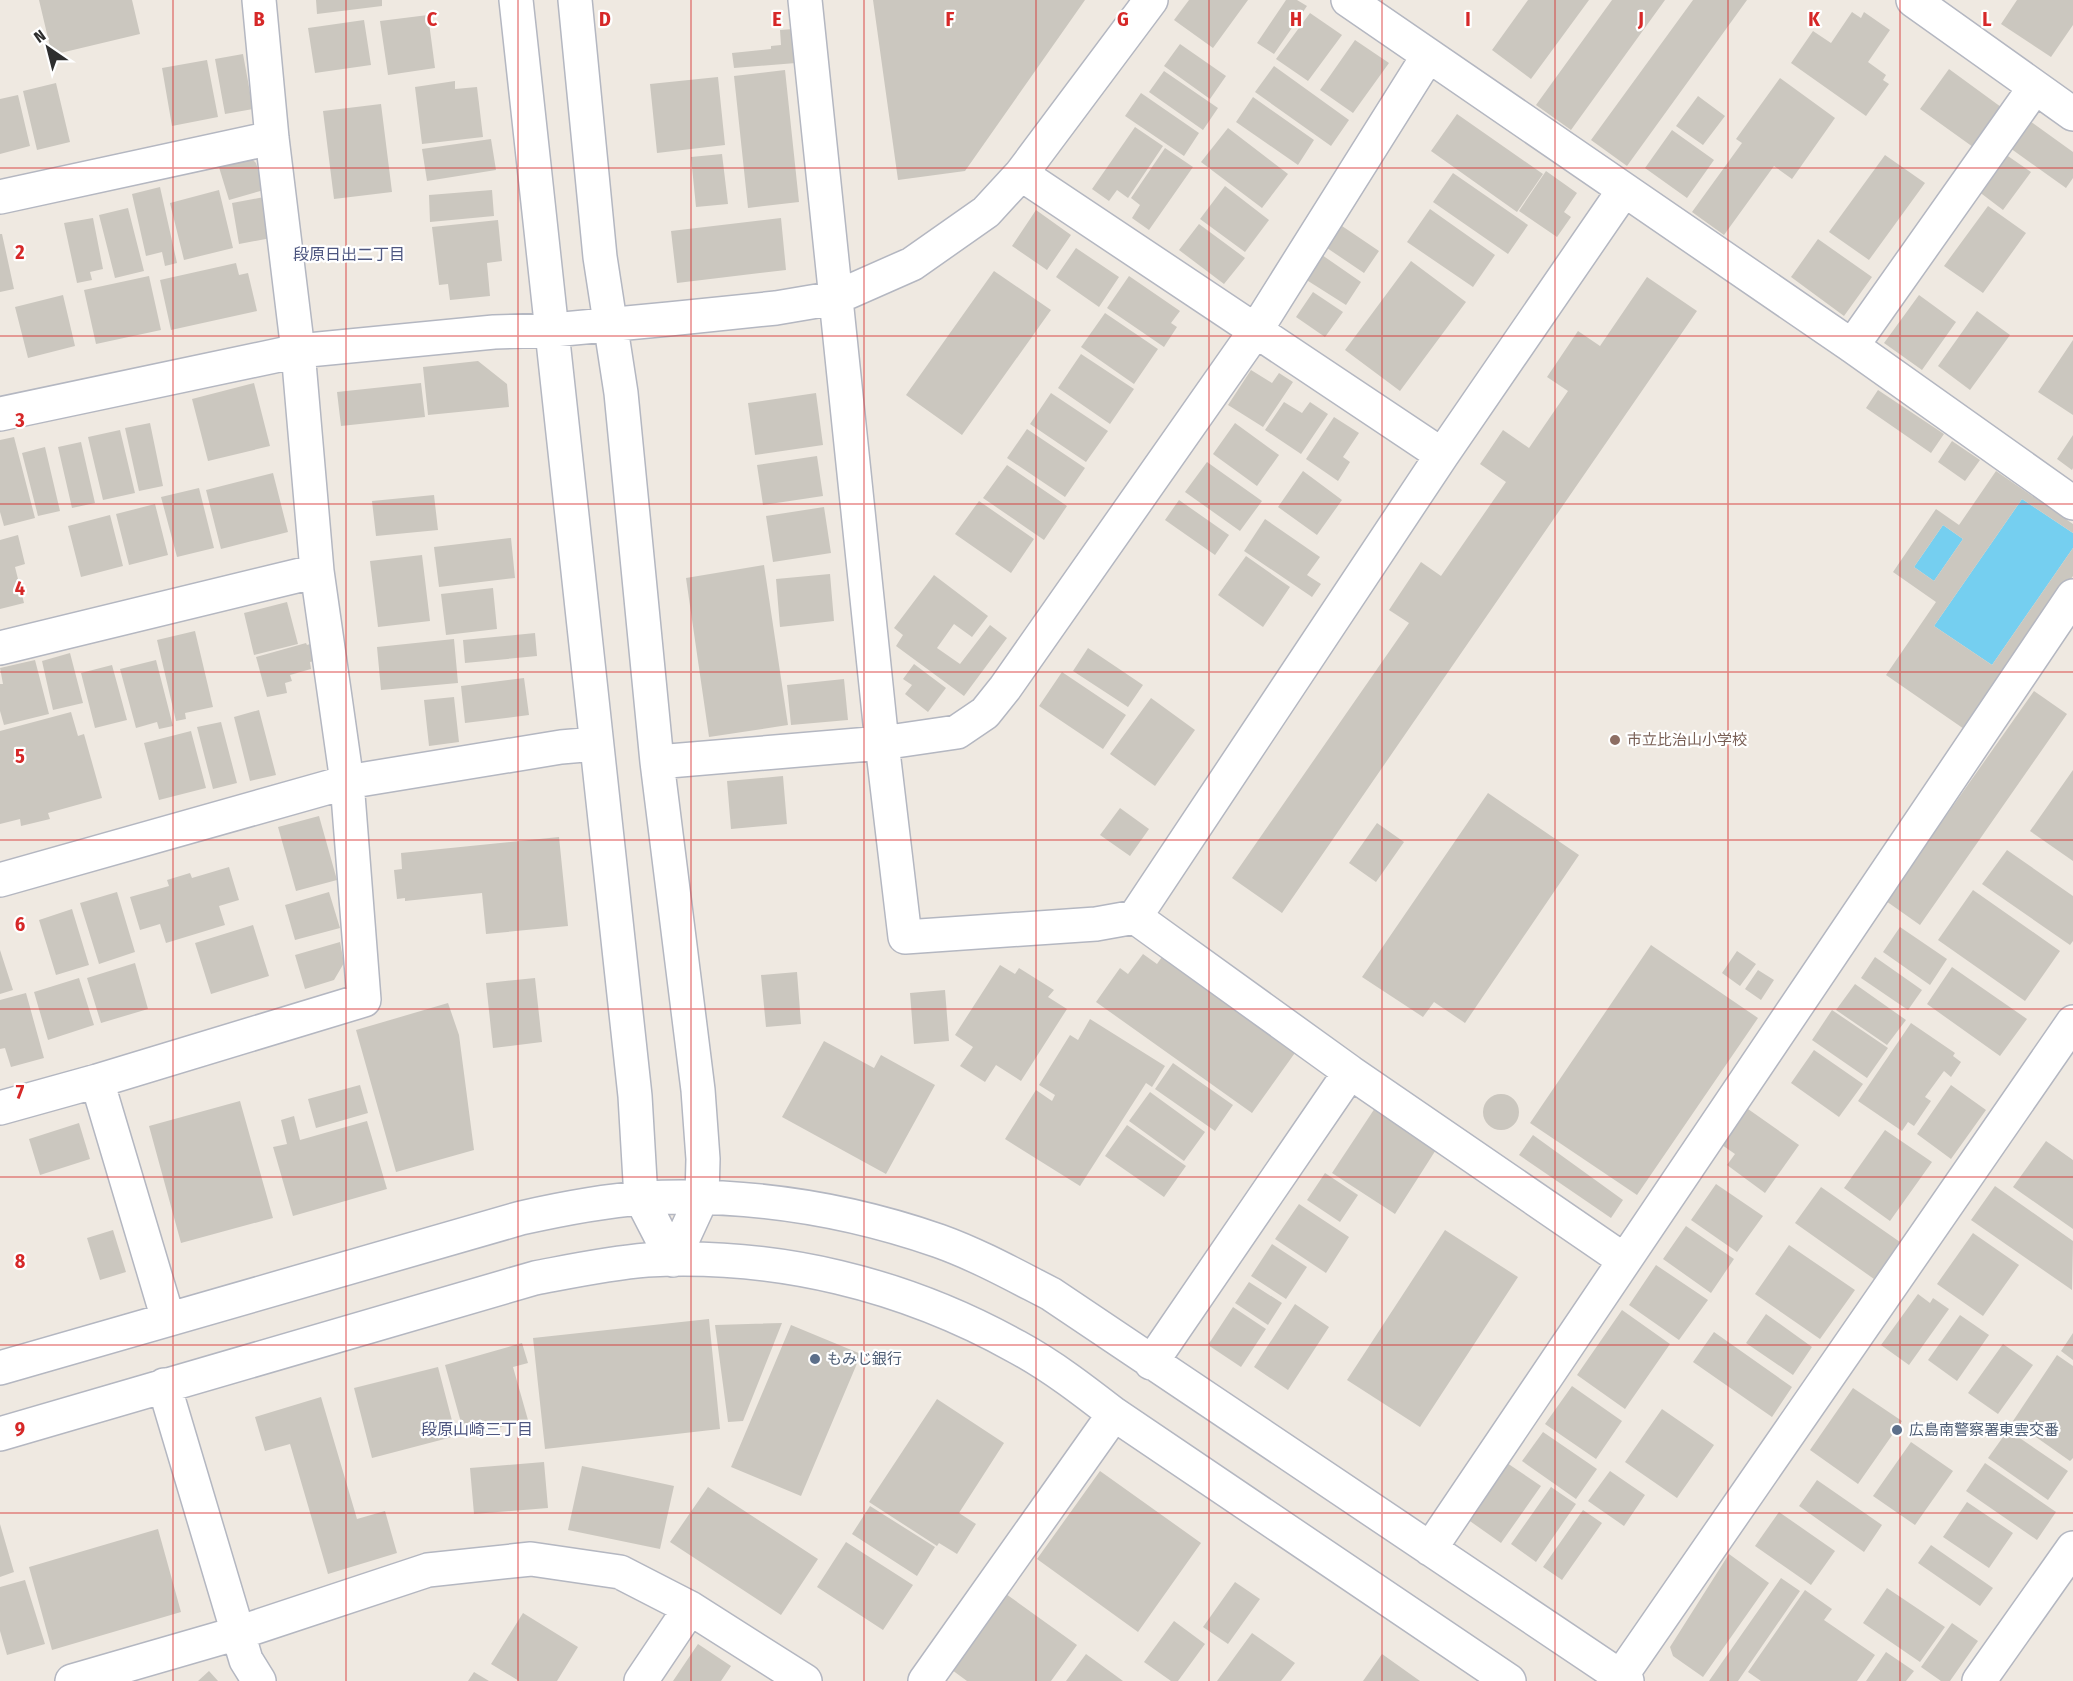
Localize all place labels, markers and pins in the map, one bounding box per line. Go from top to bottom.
place label: 市立比治山小学校 [1627,731,1747,749]
marker: 市立比治山小学校 [1608,733,1622,747]
place label: もみじ銀行 [827,1350,902,1368]
marker: もみじ銀行 [808,1352,822,1366]
place label: 広島南警察署東雲交番 [1909,1421,2059,1439]
marker: 広島南警察署東雲交番 [1890,1423,1904,1437]

